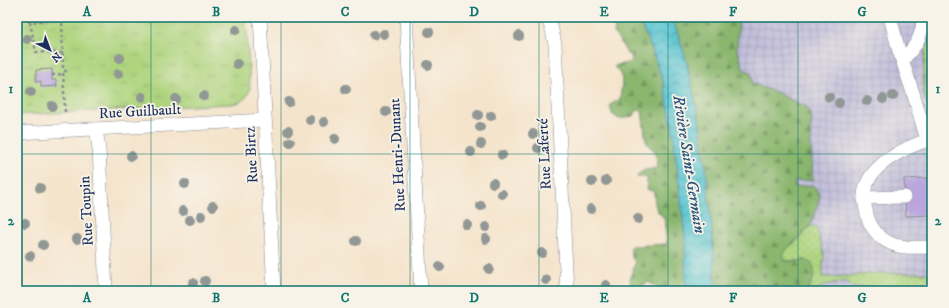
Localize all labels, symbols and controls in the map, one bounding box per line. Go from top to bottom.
text: A [82,4,92,20]
text: B [212,4,220,20]
text: C [341,4,350,20]
text: D [469,4,479,20]
text: E [599,4,609,20]
text: F [729,4,738,20]
text: G [857,4,867,20]
north arrow [30,30,70,70]
text: N [48,48,64,65]
text: 1 [9,81,14,97]
text: 1 [936,81,941,97]
water label: Rivière Saint-Germain [668,93,710,235]
street label: Rue Henri-Dunant [385,97,410,212]
street label: Rue Guilbault [98,100,182,123]
street label: Rue Laferté [533,117,556,190]
street label: Rue Birtz [240,126,262,184]
street label: Rue Toupin [75,175,98,247]
text: 2 [8,213,15,229]
text: 2 [935,213,942,229]
text: A [82,290,92,306]
text: B [212,290,220,306]
text: C [341,290,350,306]
text: D [469,290,479,306]
text: E [599,290,609,306]
text: F [729,290,738,306]
text: G [857,290,867,306]

